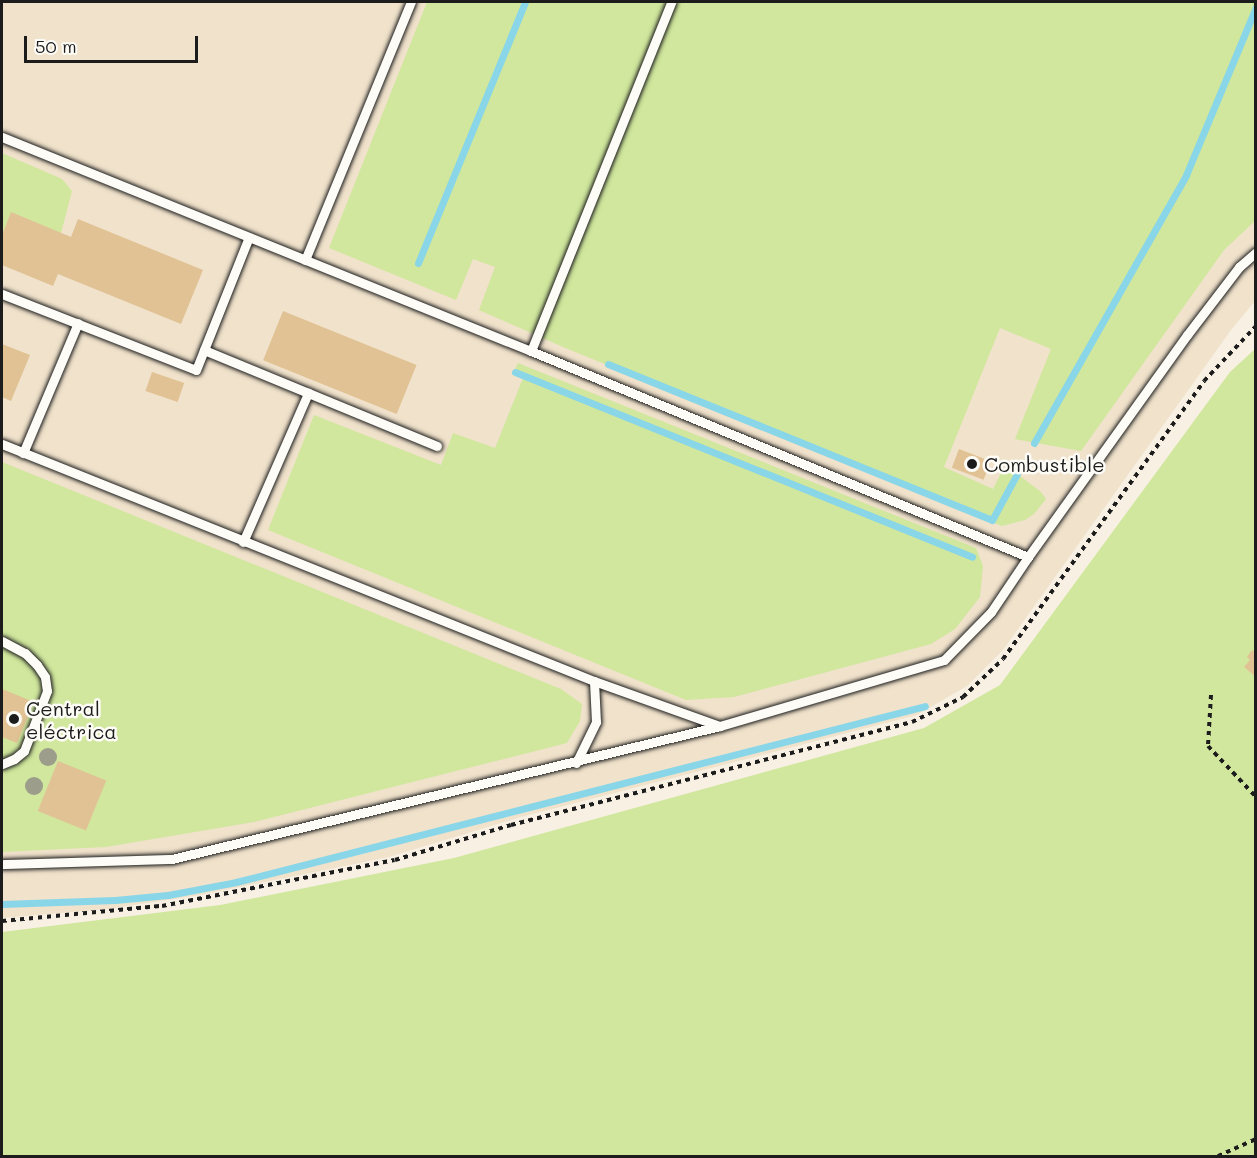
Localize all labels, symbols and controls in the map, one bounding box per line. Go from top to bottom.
scale bar [27,24,201,62]
text: 50 m [35,34,77,58]
place label: Combustible [984,452,1105,476]
marker: Combustible [965,457,979,471]
place label: Central eléctrica [26,696,117,743]
marker: Central eléctrica [7,712,21,726]

